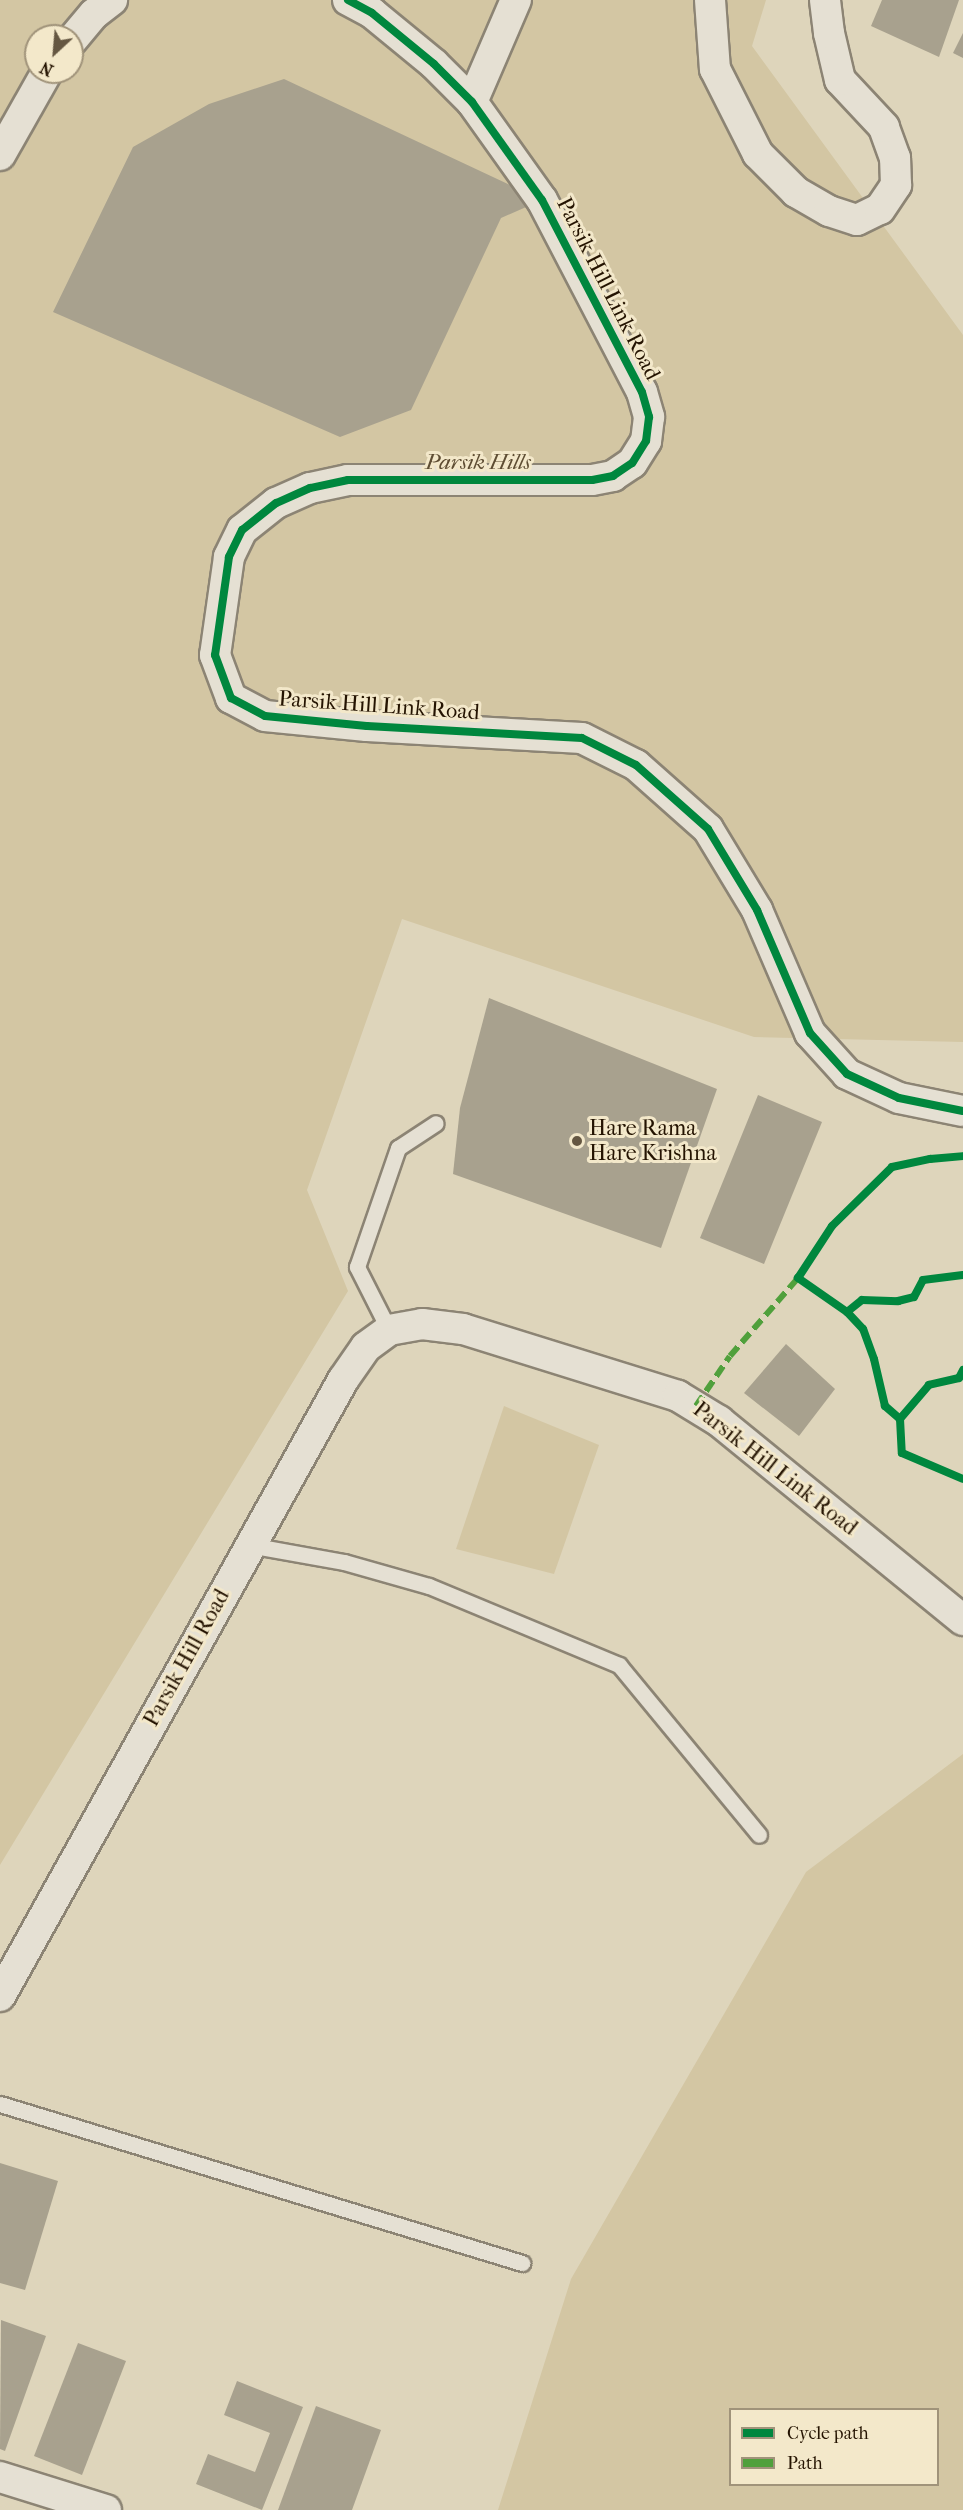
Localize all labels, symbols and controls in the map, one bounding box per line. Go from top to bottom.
north arrow [24,24,84,84]
text: N [37,58,56,80]
street label: Parsik Hill Link Road [550,193,666,385]
park label: Parsik Hills [425,450,531,476]
street label: Parsik Hill Link Road [278,686,480,726]
place label: Hare Rama Hare Krishna [589,1115,717,1166]
marker: Hare Rama Hare Krishna [570,1134,584,1148]
street label: Parsik Hill Link Road [687,1397,863,1541]
street label: Parsik Hill Road [138,1585,236,1731]
legend [729,2408,939,2486]
text: Cycle path [787,2423,868,2444]
text: Path [787,2453,823,2474]

